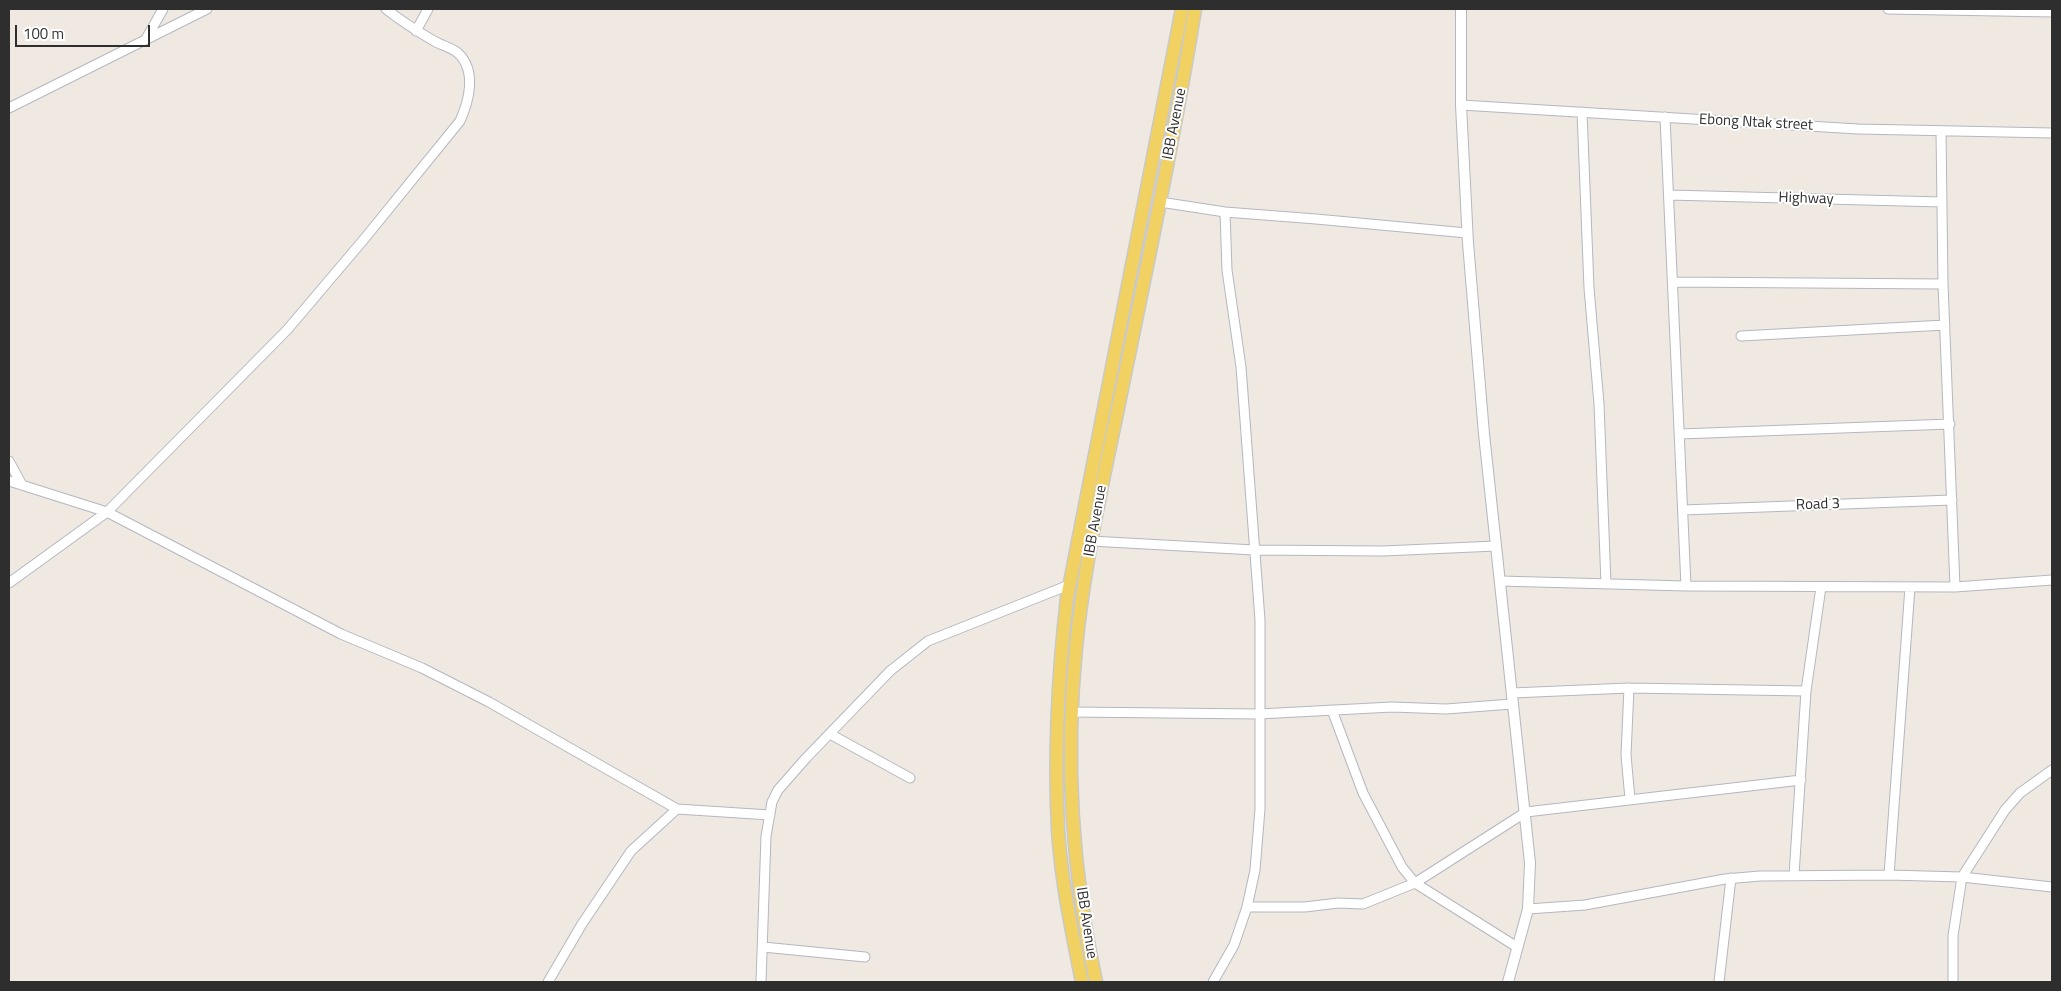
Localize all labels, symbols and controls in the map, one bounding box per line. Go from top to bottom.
scale bar [18,15,152,47]
text: 100 m [23,22,64,45]
street label: IBB Avenue [1159,87,1191,161]
street label: Ebong Ntak street [1698,111,1814,135]
street label: Highway [1778,189,1834,209]
street label: IBB Avenue [1081,484,1111,558]
street label: Road 3 [1796,495,1840,515]
street label: IBB Avenue [1071,886,1101,960]

